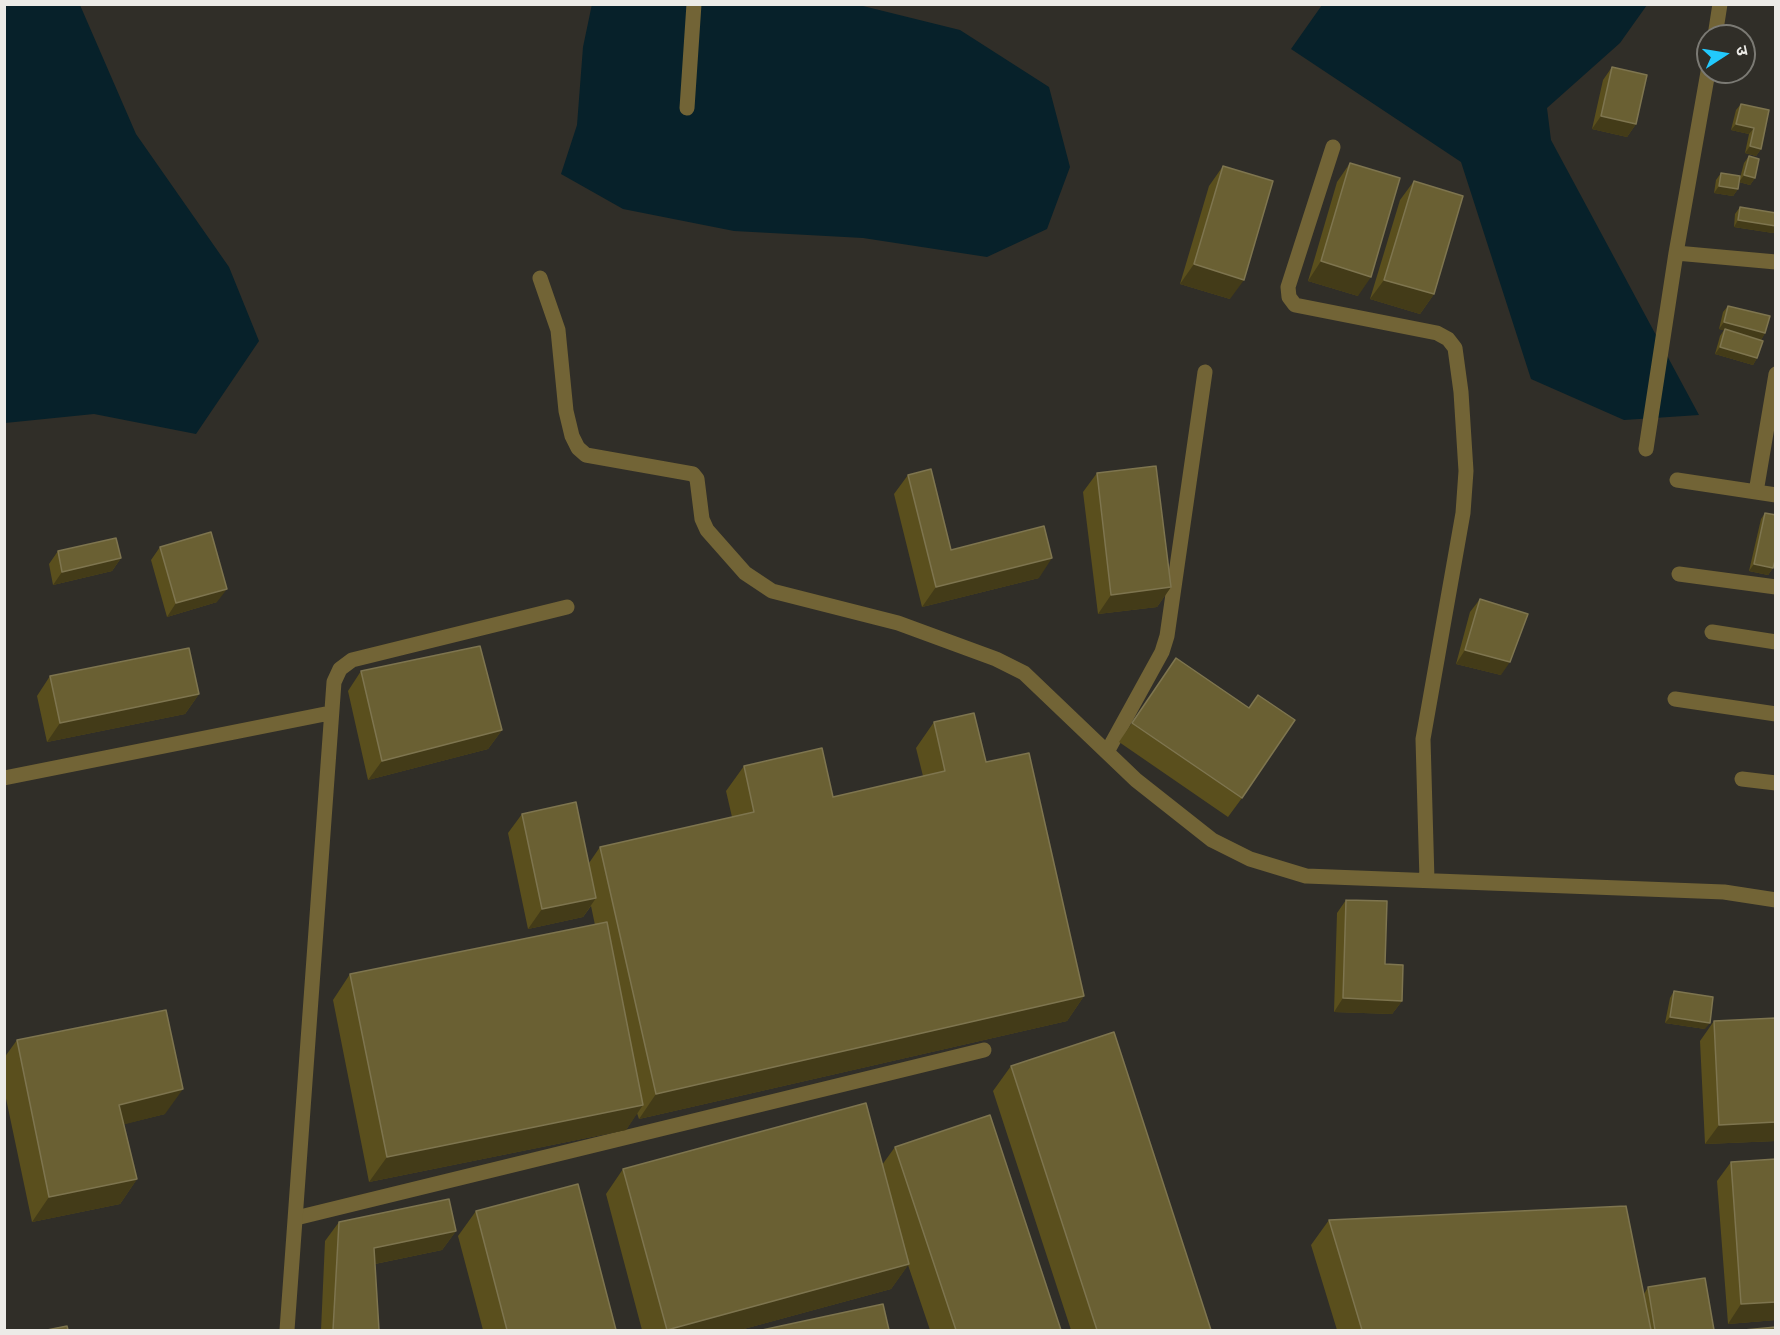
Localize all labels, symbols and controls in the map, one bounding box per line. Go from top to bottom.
north arrow [1696,24,1756,84]
text: उ [1731,44,1752,57]

